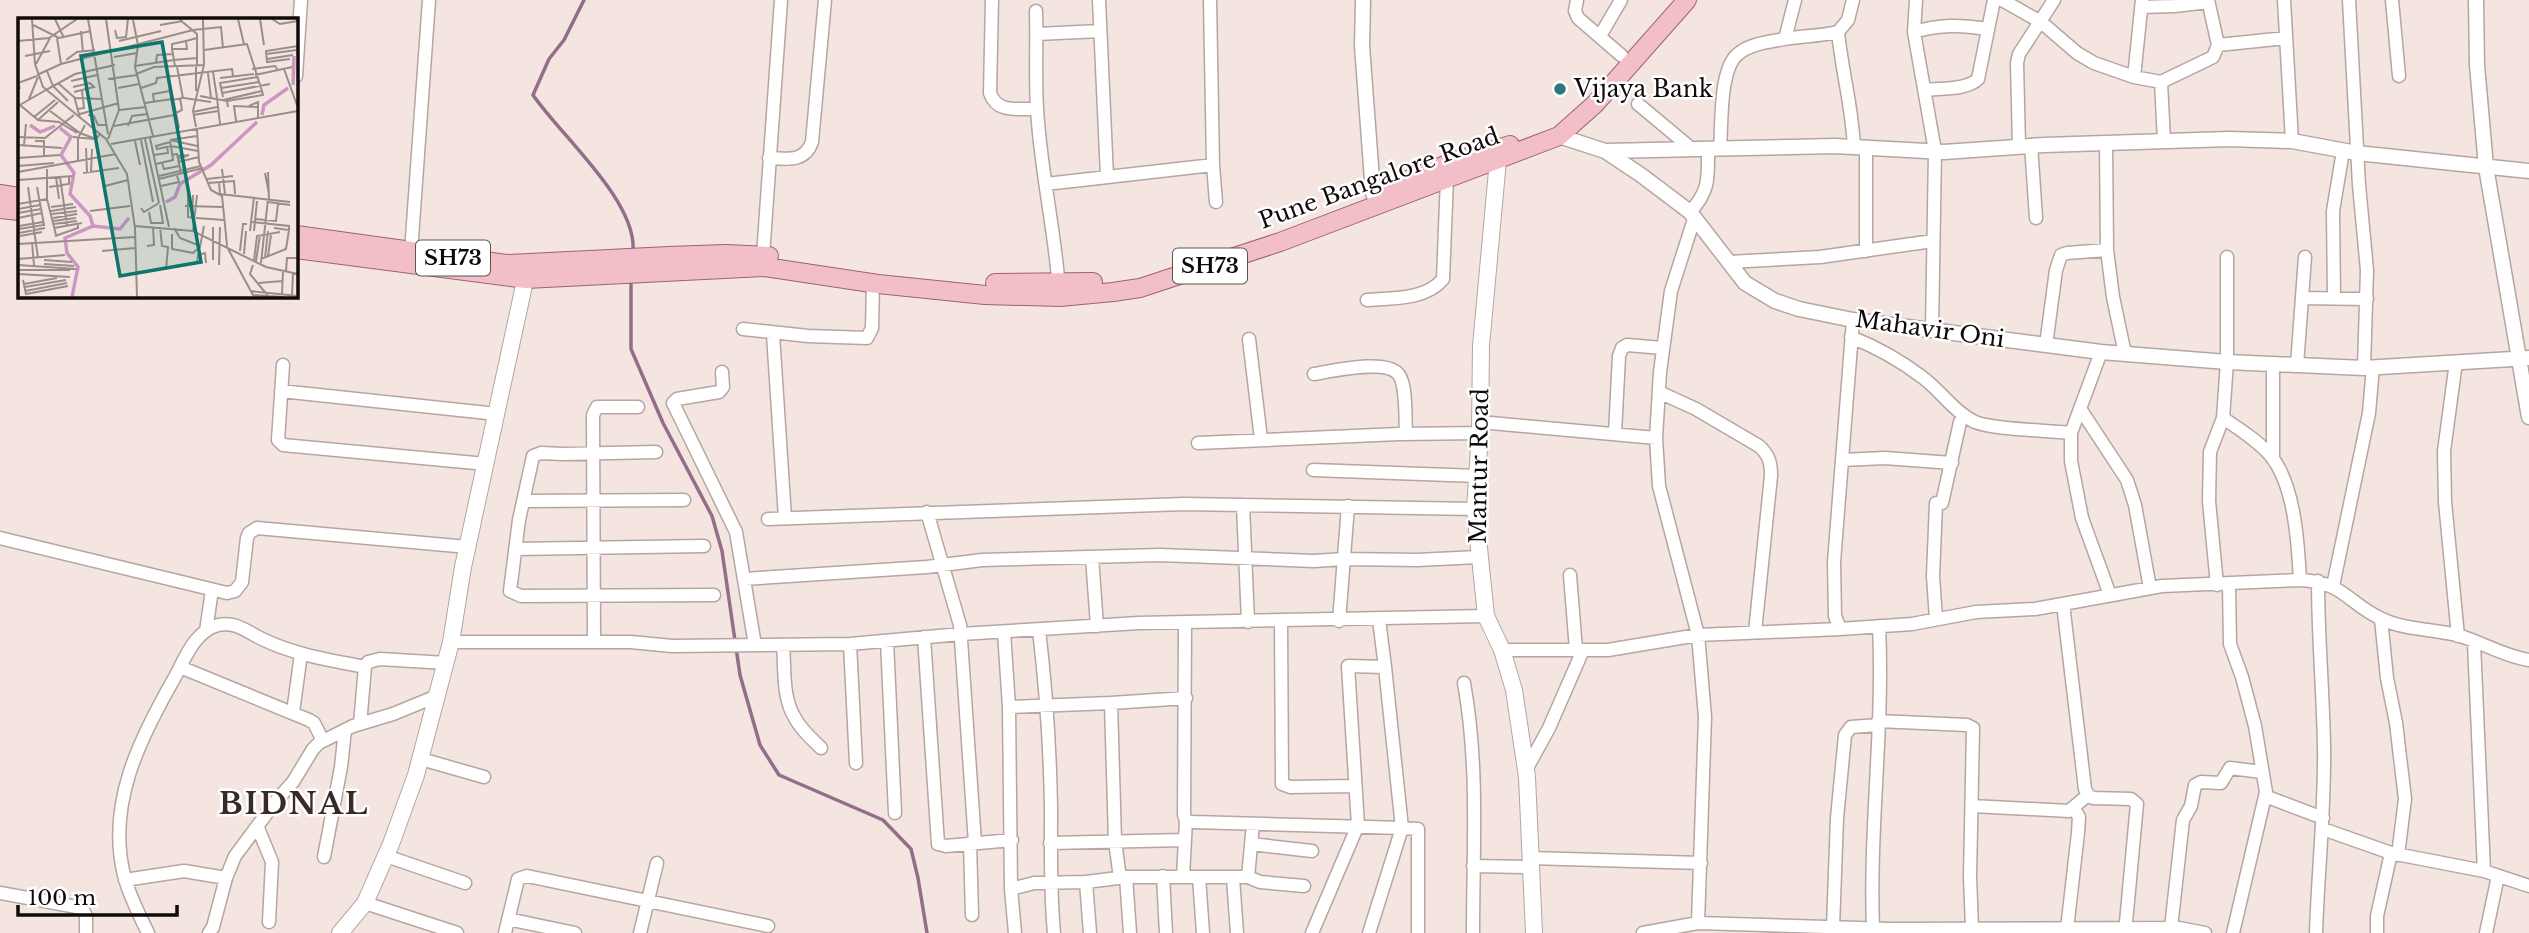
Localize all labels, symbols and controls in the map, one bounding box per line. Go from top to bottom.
inset map [18,18,298,298]
place label: Vijaya Bank [1573,75,1714,103]
marker: Vijaya Bank [1552,81,1568,97]
street label: Pune Bangalore Road [1255,121,1503,235]
road number: SH73 [416,240,490,276]
road number: SH73 [1173,248,1247,284]
street label: Mahavir Oni [1854,305,2006,353]
street label: Mantur Road [1464,388,1494,544]
district label: BIDNAL [219,785,369,822]
scale bar [18,874,177,918]
text: 100 m [28,885,96,911]

